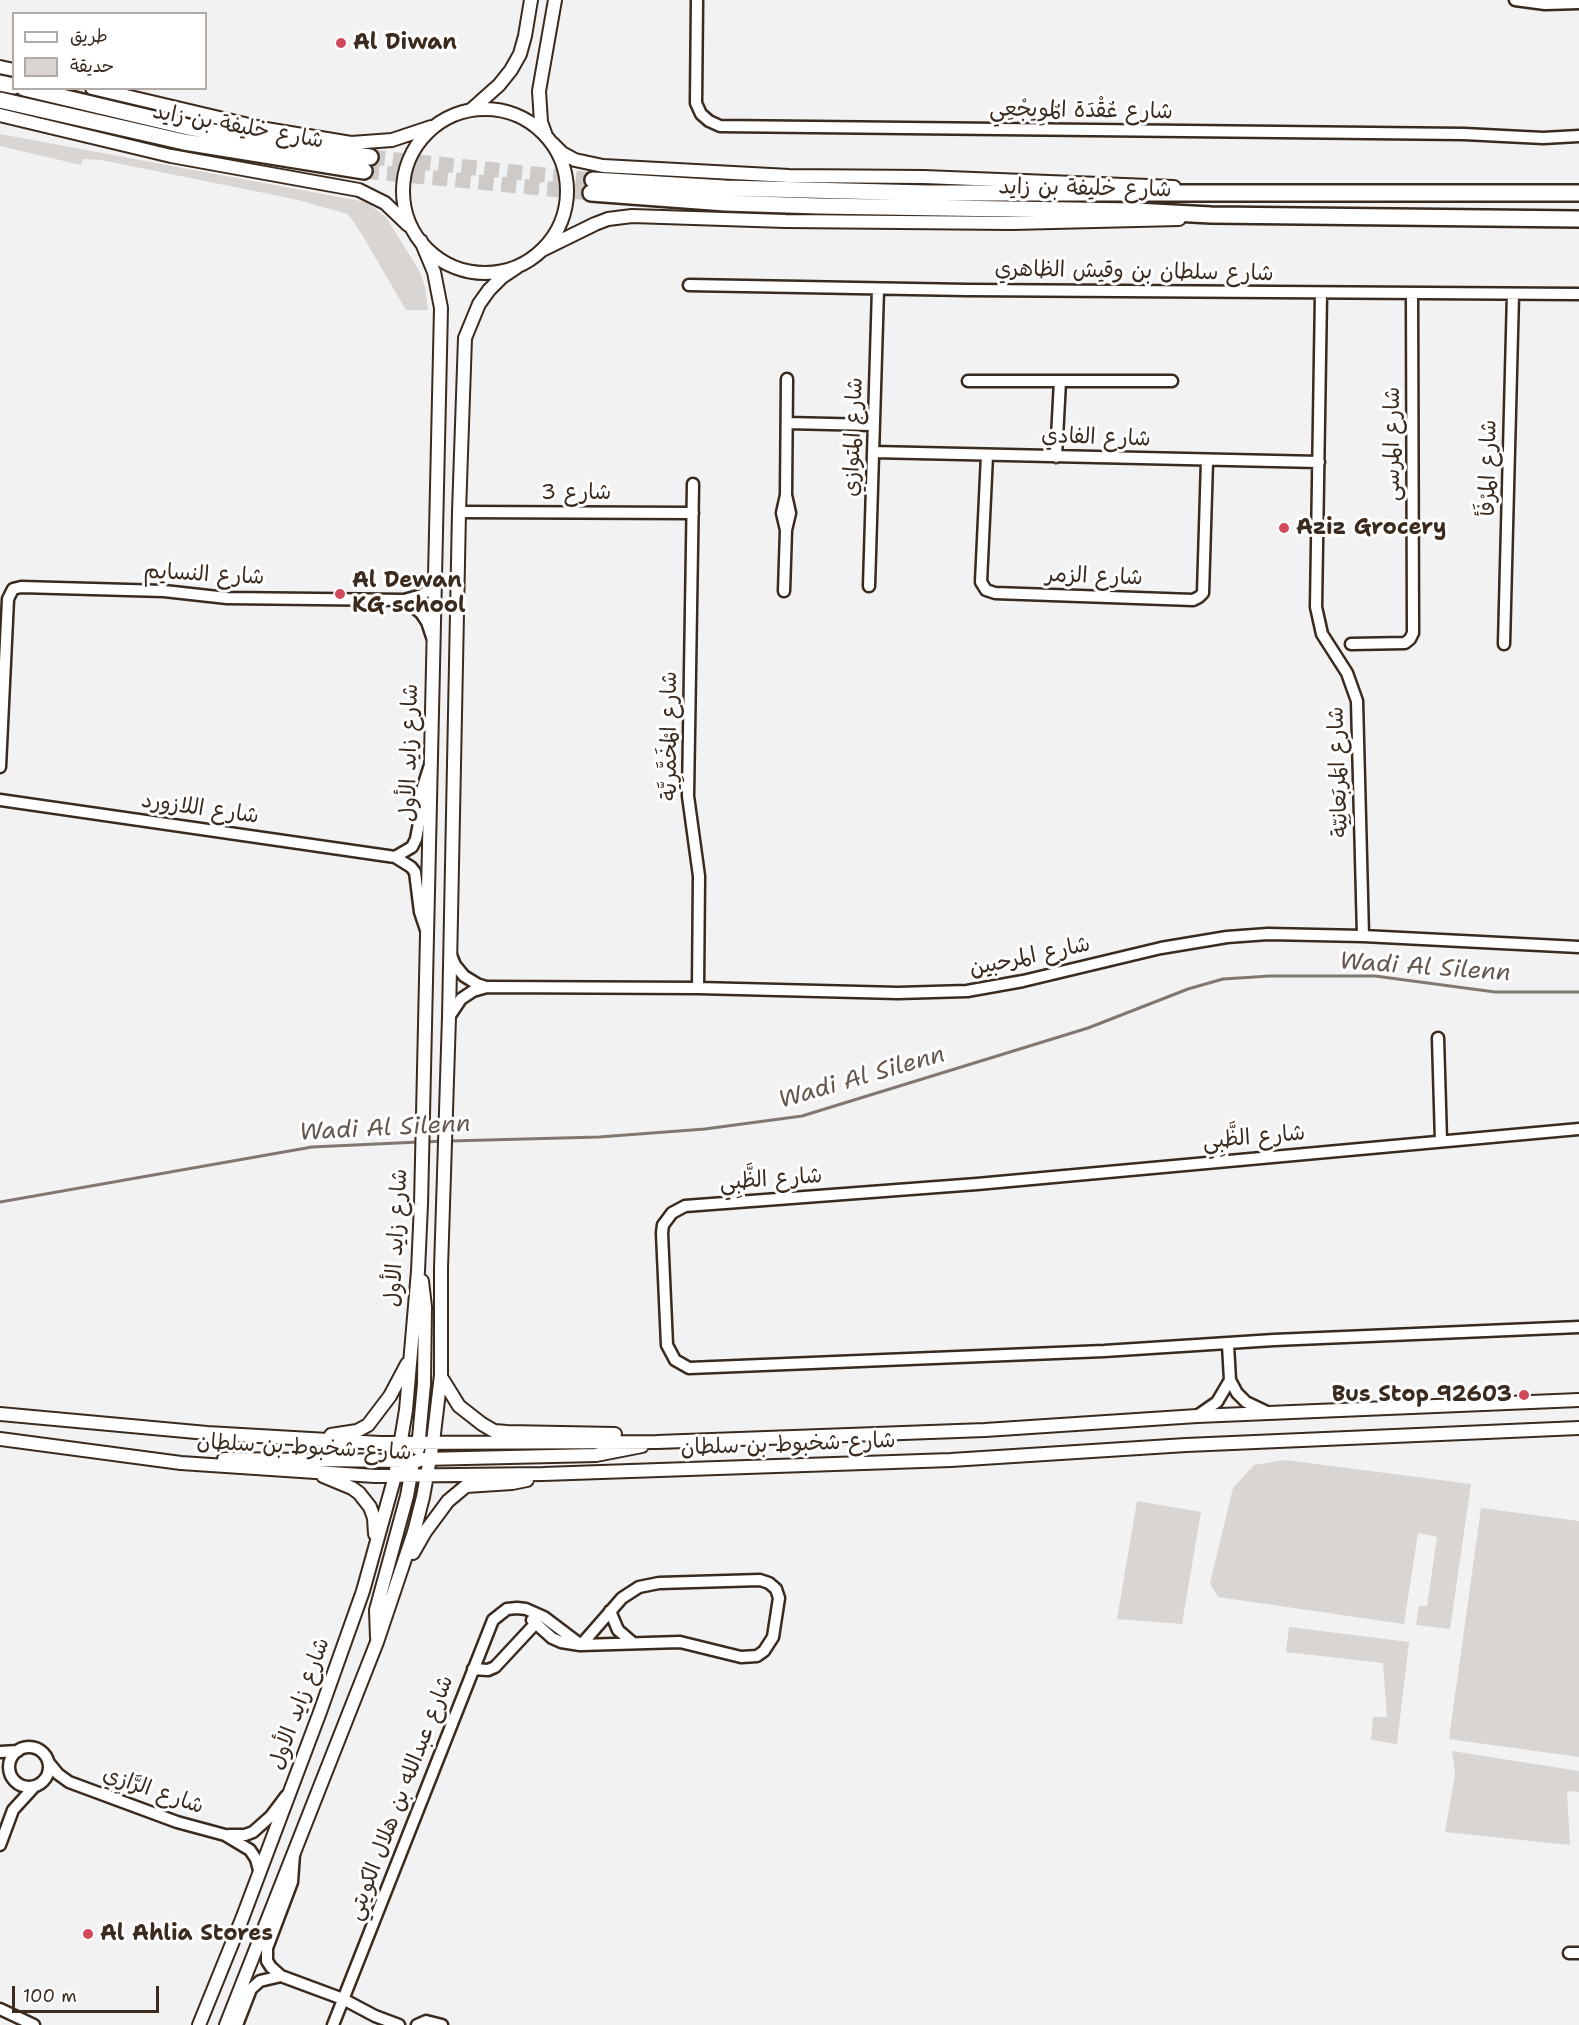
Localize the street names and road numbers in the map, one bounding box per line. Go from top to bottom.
street label: شارع عُقْدَة المُوِيجْعِي [989,96,1173,126]
street label: شارع خليفة بن زايد [150,99,326,155]
street label: شارع خليفة بن زايد [998,174,1172,204]
street label: شارع سلطان بن وقيش الظاهري [994,256,1274,288]
street label: شارع المتوازي [839,377,869,497]
street label: شارع المرسى [1380,387,1406,501]
street label: شارع المرْفَأ [1475,419,1503,517]
street label: شارع الفادي [1041,423,1151,453]
street label: شارع 3 [541,480,611,506]
street label: شارع النسايم [143,559,265,591]
street label: شارع الزمر [1045,562,1143,592]
street label: شارع المْخَمَّرِيَّة [657,671,683,801]
street label: شارع زايد الأول [396,684,424,822]
street label: شارع المَربَعانِيّة [1324,706,1354,838]
street label: شارع اللازورد [140,788,260,830]
street label: شارع المرحبين [967,931,1093,983]
street label: شارع الظَّبِي [1202,1120,1306,1156]
street label: شارع الظَّبِي [719,1163,823,1197]
street label: شارع زايد الأول [380,1168,414,1308]
street label: شارع شخبوط بن سلطان [680,1428,896,1462]
street label: شارع شخبوط بن سلطان [196,1429,412,1467]
street label: شارع زايد الأول [264,1634,336,1774]
street label: شارع عبدالله بن هلال الكويتي [342,1672,460,1924]
street label: شارع الرَّازِي [99,1761,207,1821]

